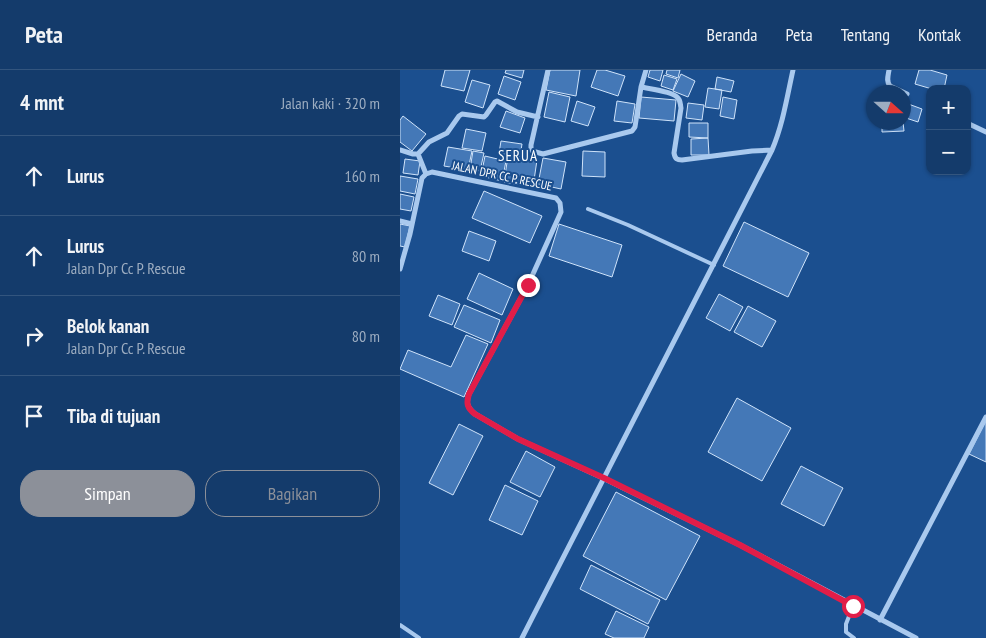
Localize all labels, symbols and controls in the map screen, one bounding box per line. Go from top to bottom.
text: Peta [25,19,63,50]
text: Beranda [707,23,757,46]
text: Peta [785,23,813,46]
text: Tentang [841,23,890,46]
text: Kontak [918,23,961,46]
north arrow [866,85,911,130]
map controls [926,85,971,175]
button: + [926,85,971,130]
text: 4 mnt [20,89,64,116]
text: Jalan kaki · 320 m [281,93,380,113]
button: − [926,130,971,175]
district label: SERUA [498,146,538,165]
street label: JALAN DPR CC P. RESCUE [450,157,554,193]
icon: ahead [20,162,48,190]
text: Lurus [67,164,104,188]
text: 160 m [345,166,380,186]
text: Lurus [67,234,104,258]
icon: ahead [20,242,48,270]
text: 80 m [352,246,380,266]
text: Jalan Dpr Cc P. Rescue [67,258,186,278]
route end [517,274,540,297]
text: Belok kanan [67,314,149,338]
icon: right [20,322,48,350]
text: 80 m [352,326,380,346]
text: Jalan Dpr Cc P. Rescue [67,338,186,358]
icon: arrive [20,402,48,430]
text: Tiba di tujuan [67,404,160,428]
button: Simpan [20,470,195,517]
button: Bagikan [205,470,380,517]
route start [842,595,865,618]

